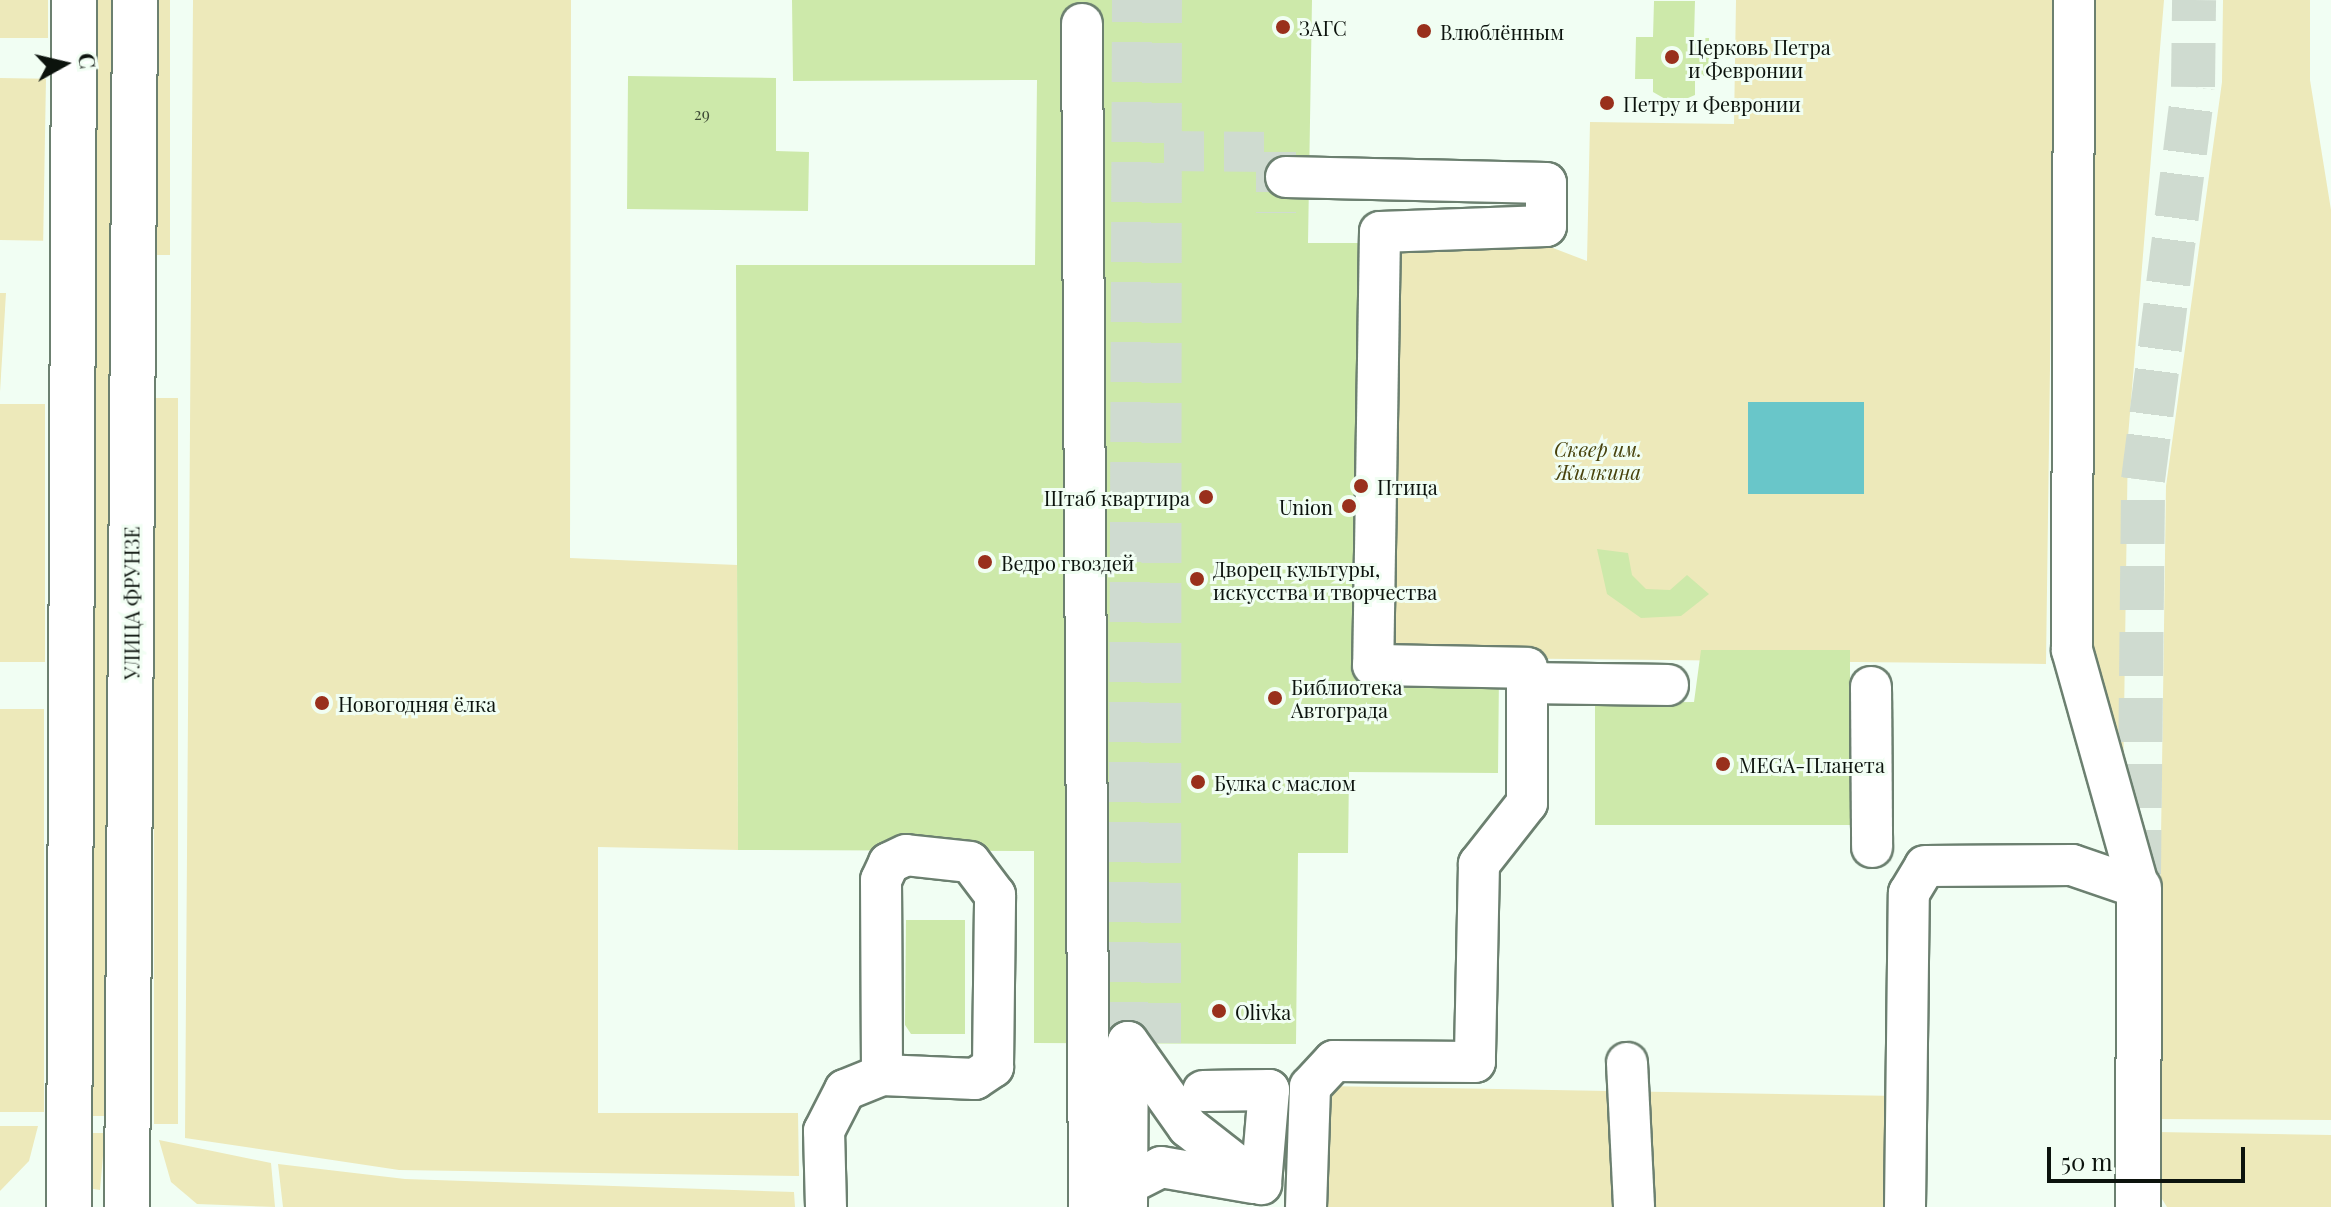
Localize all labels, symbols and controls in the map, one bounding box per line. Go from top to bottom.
place label: ЗАГС [1299,15,1347,39]
marker: ЗАГС [1274,18,1292,36]
place label: Влюблённым [1440,19,1564,43]
marker: Влюблённым [1415,22,1433,40]
north arrow [24,24,104,104]
place label: Церковь Петра и Февронии [1688,34,1831,81]
marker: Церковь Петра и Февронии [1663,48,1681,66]
text: С [72,51,104,70]
place label: Петру и Февронии [1623,91,1801,115]
marker: Петру и Февронии [1598,94,1616,112]
house number: 29 [694,104,710,124]
park label: Сквер им. Жилкина [1554,437,1642,484]
place label: Птица [1377,474,1438,498]
marker: Птица [1352,477,1370,495]
place label: Штаб квартира [1044,485,1190,509]
marker: Штаб квартира [1197,488,1215,506]
place label: Union [1279,494,1333,518]
marker: Union [1340,497,1358,515]
street label: УЛИЦА ФРУНЗЕ [119,526,143,680]
place label: Ведро гвоздей [1001,550,1134,574]
marker: Ведро гвоздей [976,553,994,571]
place label: Дворец культуры, искусства и творчества [1213,556,1437,603]
marker: Дворец культуры, искусства и творчества [1188,570,1206,588]
place label: Библиотека Автограда [1291,674,1402,721]
marker: Библиотека Автограда [1266,689,1284,707]
place label: Новогодняя ёлка [338,691,496,715]
marker: Новогодняя ёлка [313,694,331,712]
place label: MEGA-Планета [1739,752,1885,776]
marker: MEGA-Планета [1714,755,1732,773]
place label: Булка с маслом [1214,770,1356,794]
marker: Булка с маслом [1189,773,1207,791]
place label: Olivka [1235,999,1291,1023]
marker: Olivka [1210,1002,1228,1020]
scale bar [2051,1131,2249,1181]
text: 50 m [2061,1145,2113,1177]

